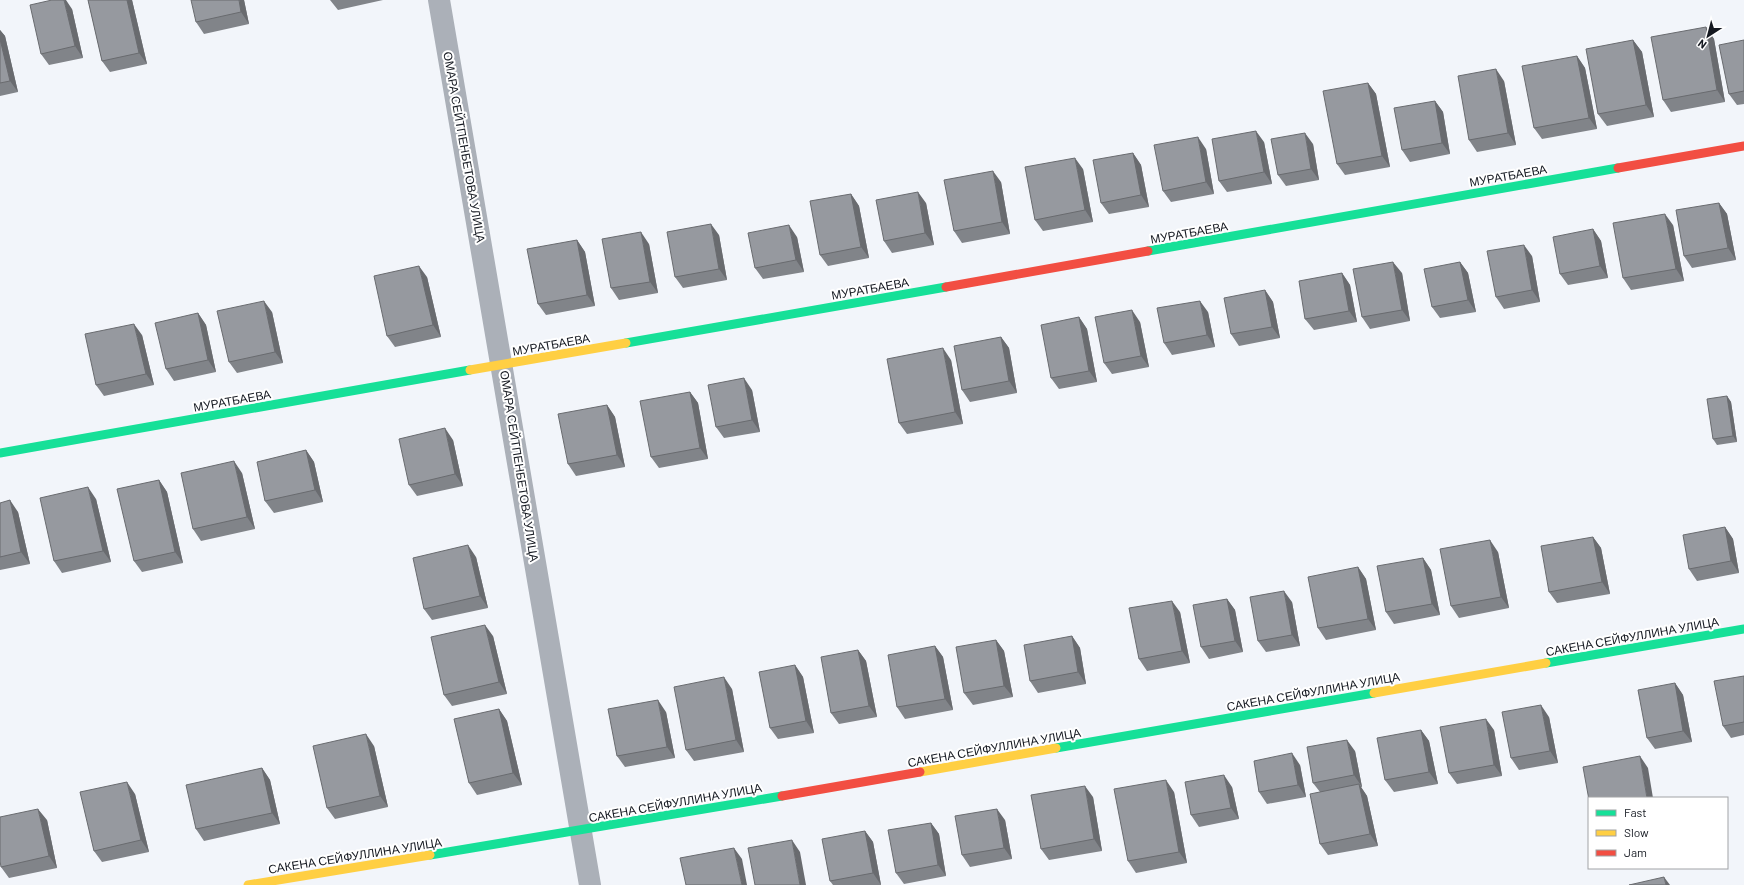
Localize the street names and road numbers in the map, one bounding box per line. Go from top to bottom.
street label: ОМАРА СЕЙТПЕНБЕТОВА УЛИЦА [440,51,489,244]
street label: МУРАТБАЕВА [1468,161,1548,189]
street label: МУРАТБАЕВА [1149,218,1229,246]
street label: МУРАТБАЕВА [830,274,910,302]
street label: МУРАТБАЕВА [511,330,591,358]
street label: ОМАРА СЕЙТПЕНБЕТОВА УЛИЦА [497,369,542,563]
street label: МУРАТБАЕВА [192,386,272,414]
street label: САКЕНА СЕЙФУЛЛИНА УЛИЦА [1544,614,1720,659]
street label: САКЕНА СЕЙФУЛЛИНА УЛИЦА [1225,669,1401,714]
street label: САКЕНА СЕЙФУЛЛИНА УЛИЦА [906,725,1082,770]
street label: САКЕНА СЕЙФУЛЛИНА УЛИЦА [587,780,763,825]
street label: САКЕНА СЕЙФУЛЛИНА УЛИЦА [267,834,443,877]

